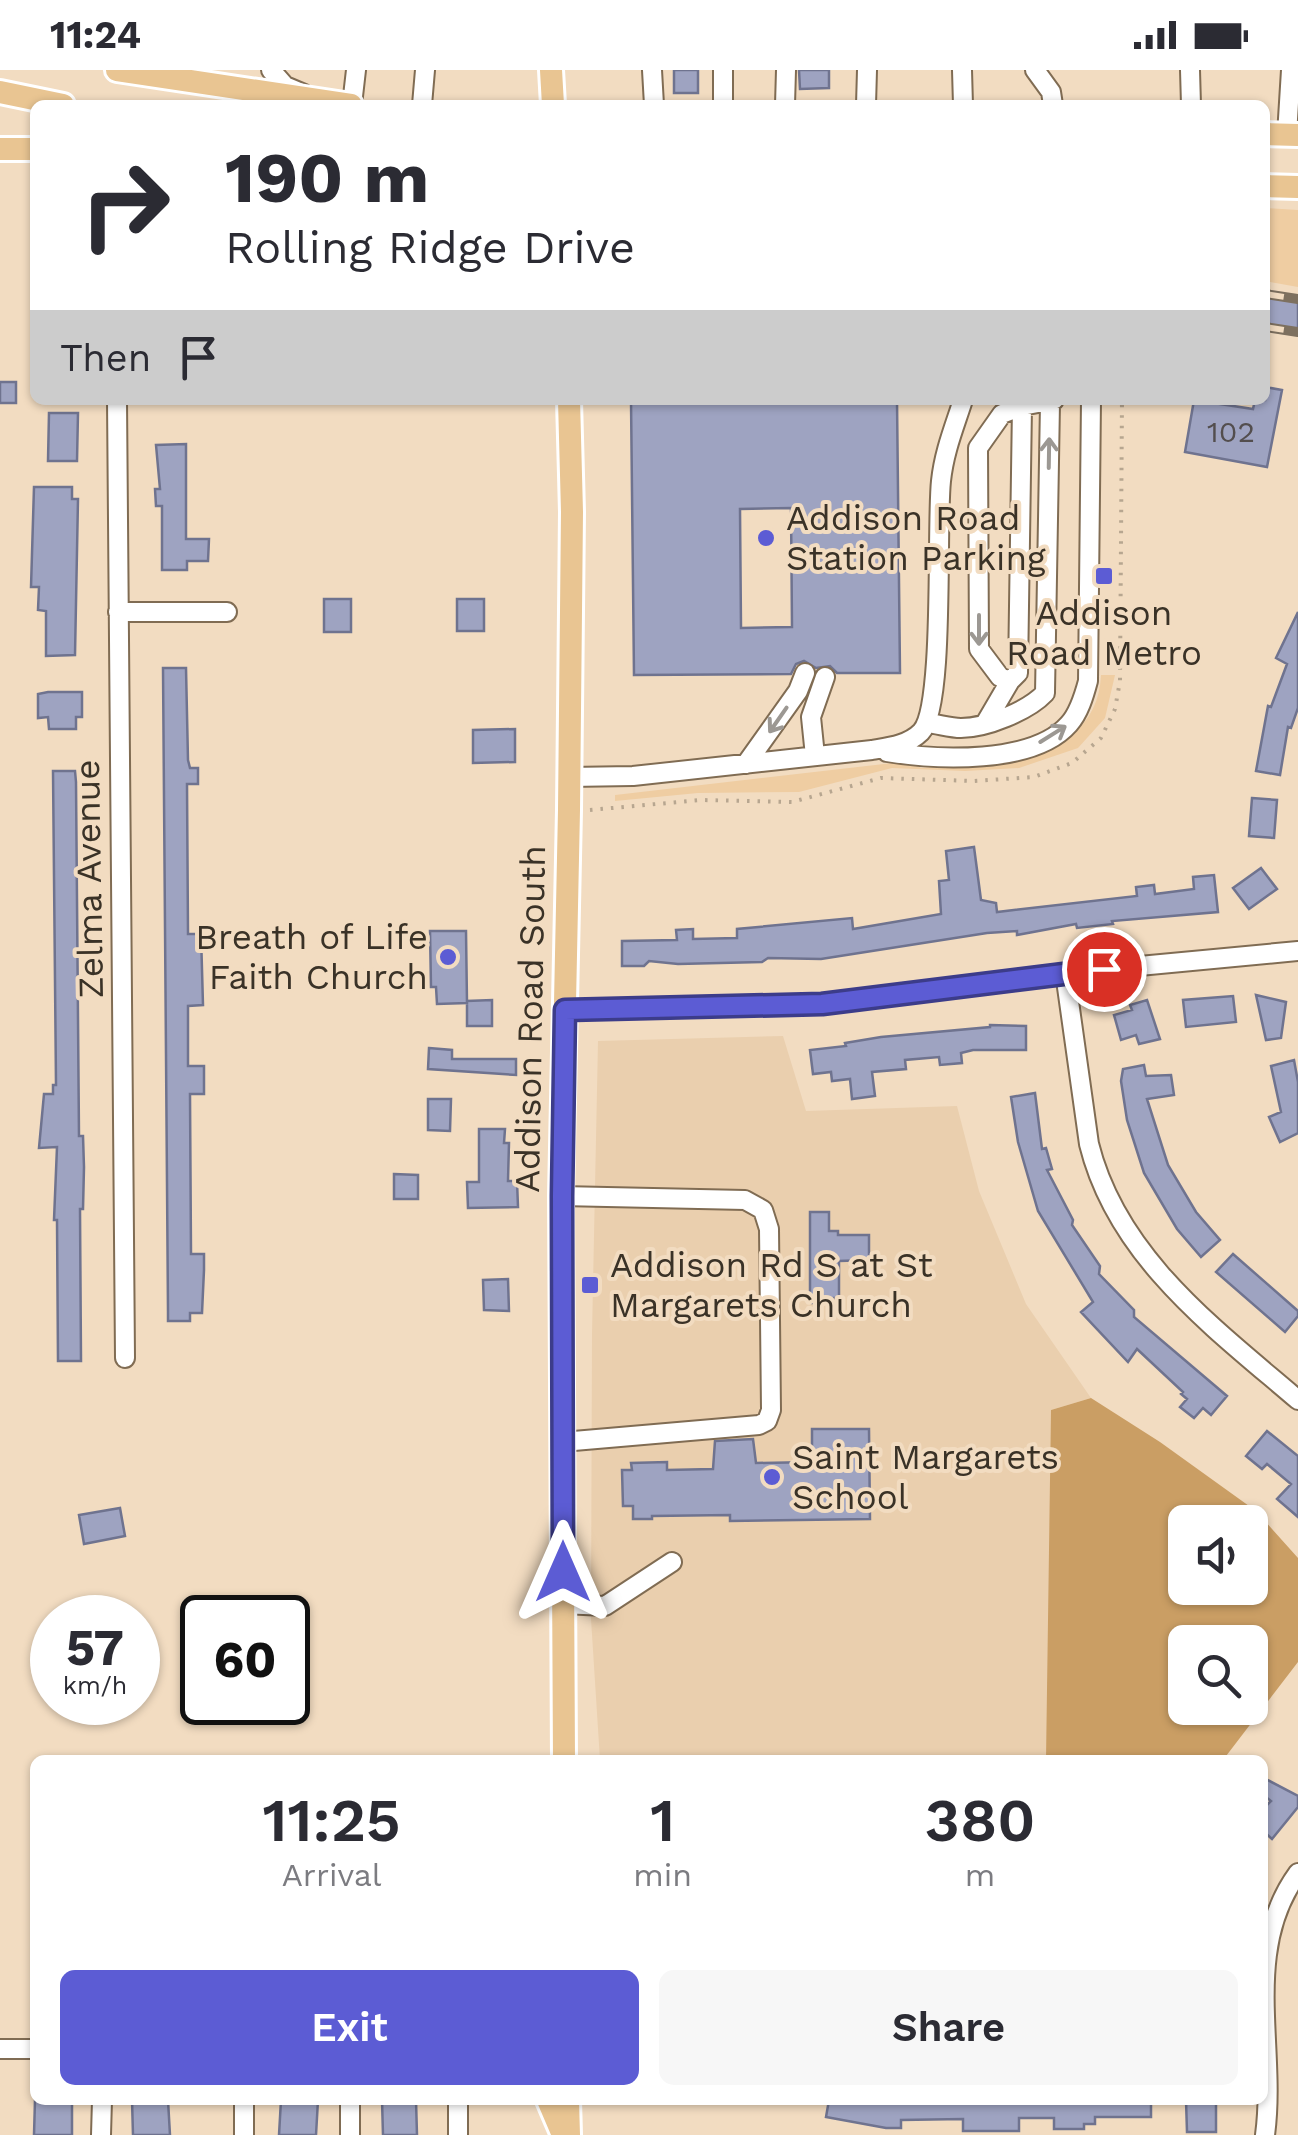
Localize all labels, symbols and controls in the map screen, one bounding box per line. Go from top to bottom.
text: 11:24 [50,13,141,57]
text: 190 m [225,137,429,219]
icon: right [60,140,190,270]
text: Rolling Ridge Drive [225,221,635,274]
icon: arrive [171,330,226,385]
text: Then [60,336,151,380]
house number: 102 [1207,414,1255,449]
one-way arrow [1040,438,1058,470]
place label: Addison Road Station Parking [786,497,1046,579]
marker: Addison Road Station Parking [755,527,777,549]
marker: Addison Road Metro [1093,565,1115,587]
place label: Addison Road Metro [1006,592,1202,674]
one-way arrow [970,612,988,645]
one-way arrow [768,706,789,734]
one-way arrow [1038,724,1067,744]
street label: Zelma Avenue [66,759,112,999]
street label: Addison Road South [506,845,554,1193]
place label: Breath of Life Faith Church [195,916,428,998]
pin [1062,927,1147,1012]
icon: arrive [1077,942,1132,997]
marker: Breath of Life Faith Church [437,946,459,968]
place label: Addison Rd S at St Margarets Church [610,1244,933,1326]
marker: Addison Rd S at St Margarets Church [579,1274,601,1296]
place label: Saint Margarets School [792,1436,1059,1518]
marker: Saint Margarets School [761,1466,783,1488]
map controls [1168,1505,1268,1725]
button: sound [1168,1505,1268,1605]
position arrow [511,1520,615,1624]
speed limit sign: 60 [180,1595,310,1725]
text: 57 [66,1618,124,1677]
button: search [1168,1625,1268,1725]
text: km/h [63,1671,127,1700]
text: 11:25 [262,1785,401,1856]
text: 1 [650,1785,675,1856]
text: 380 [925,1785,1035,1856]
text: Arrival [282,1856,382,1894]
text: min [633,1856,692,1894]
text: m [965,1856,995,1894]
button: Exit [60,1970,639,2085]
button: Share [659,1970,1238,2085]

